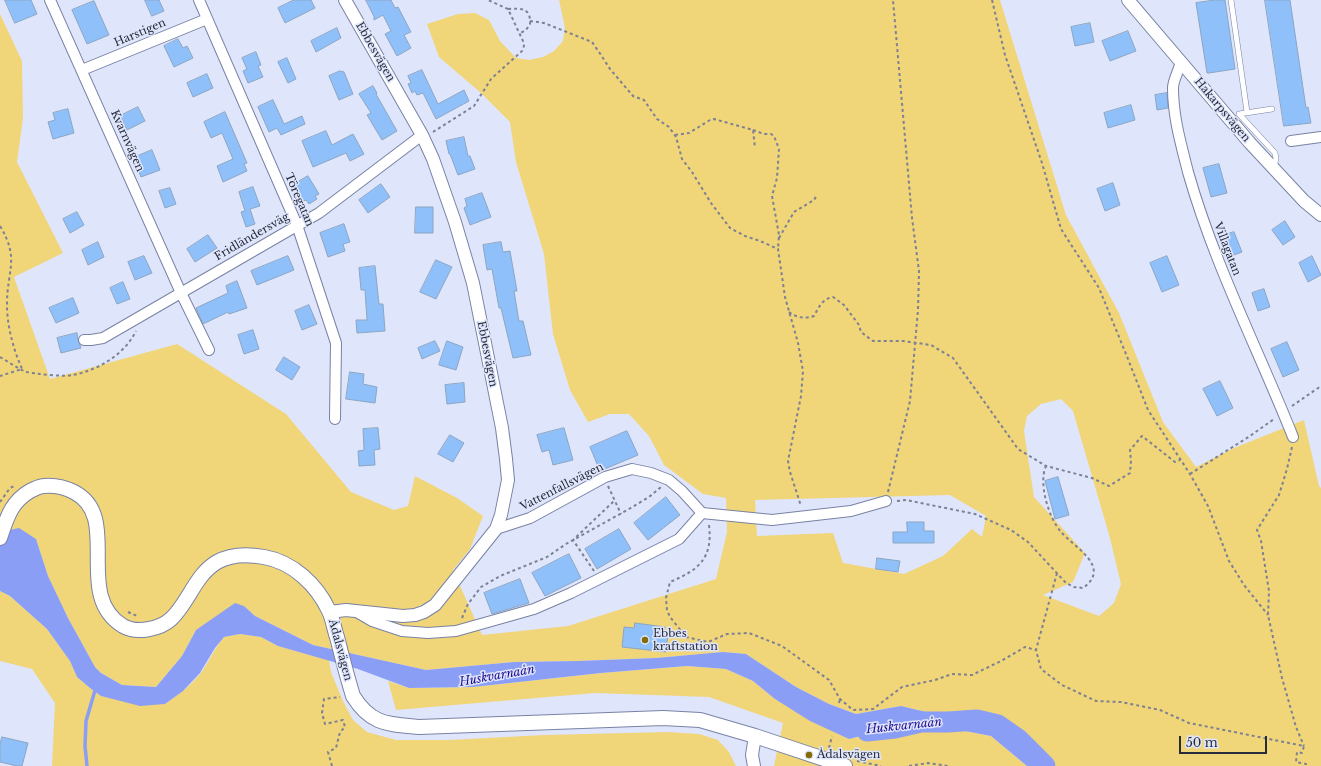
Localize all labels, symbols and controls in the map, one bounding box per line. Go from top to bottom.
street label: Harstigen [112,16,168,50]
street label: Ebbesvägen [353,20,397,84]
street label: Hakarpsvägen [1191,75,1253,145]
street label: Kvarnvägen [108,108,146,174]
street label: Töregatan [282,171,316,229]
street label: Fridländersväg [212,210,292,264]
street label: Villagatan [1211,220,1243,278]
street label: Ebbesvägen [474,320,500,388]
street label: Vattenfallsvägen [518,460,606,514]
street label: Ådalsvägen [325,618,355,682]
place label: Ebbes kraftstation [653,627,718,653]
marker: Ebbes kraftstation [640,635,650,645]
water label: Huskvarnaån [458,662,536,690]
water label: Huskvarnaån [865,715,943,737]
scale bar [1181,728,1269,754]
text: 50 m [1186,735,1218,750]
place label: Ådalsvägen [817,748,880,762]
marker: Ådalsvägen [804,750,814,760]

